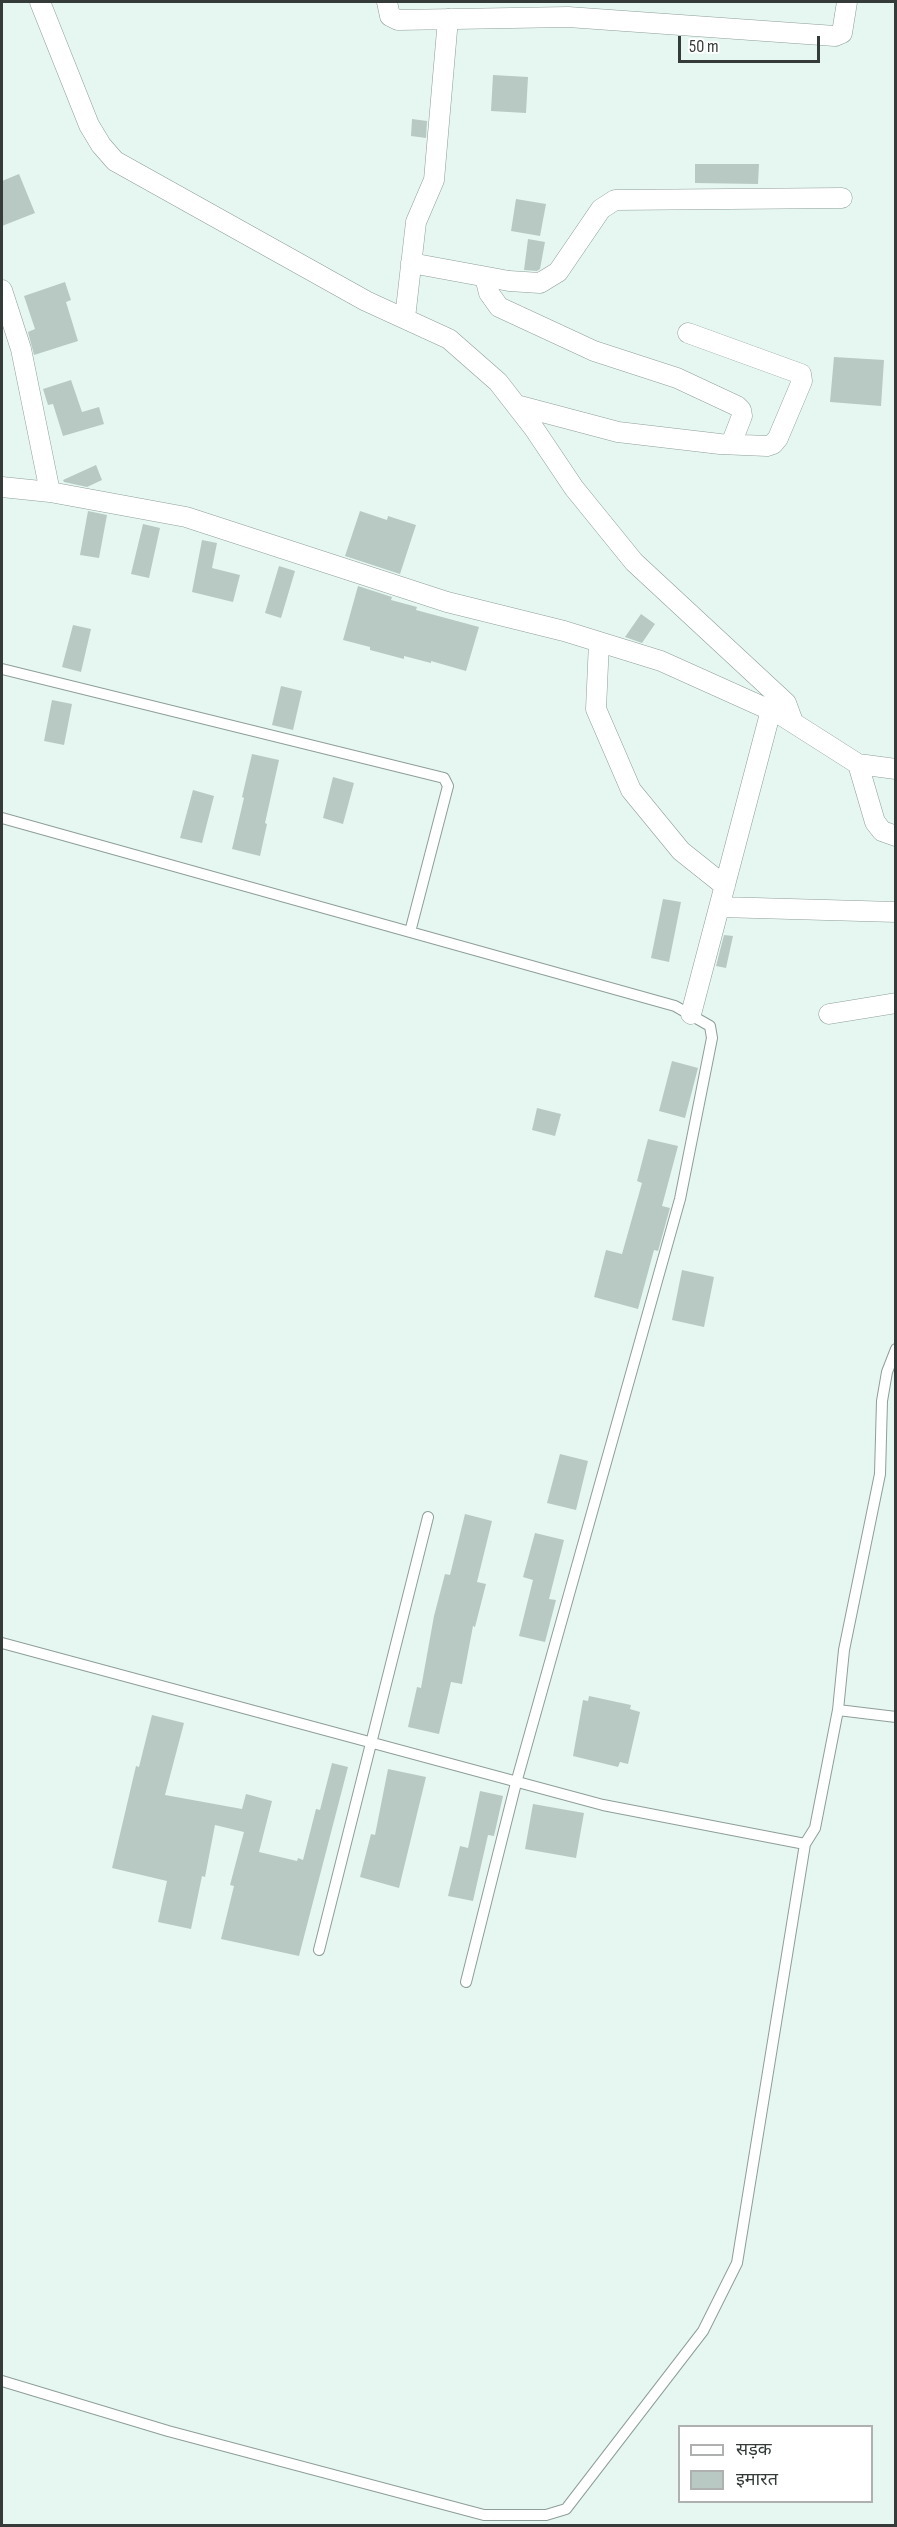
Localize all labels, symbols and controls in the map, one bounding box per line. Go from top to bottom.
scale bar [681,24,824,62]
text: 50 m [689,36,719,57]
legend [678,2425,873,2503]
text: सड़क [736,2439,772,2460]
text: इमारत [736,2469,778,2490]

